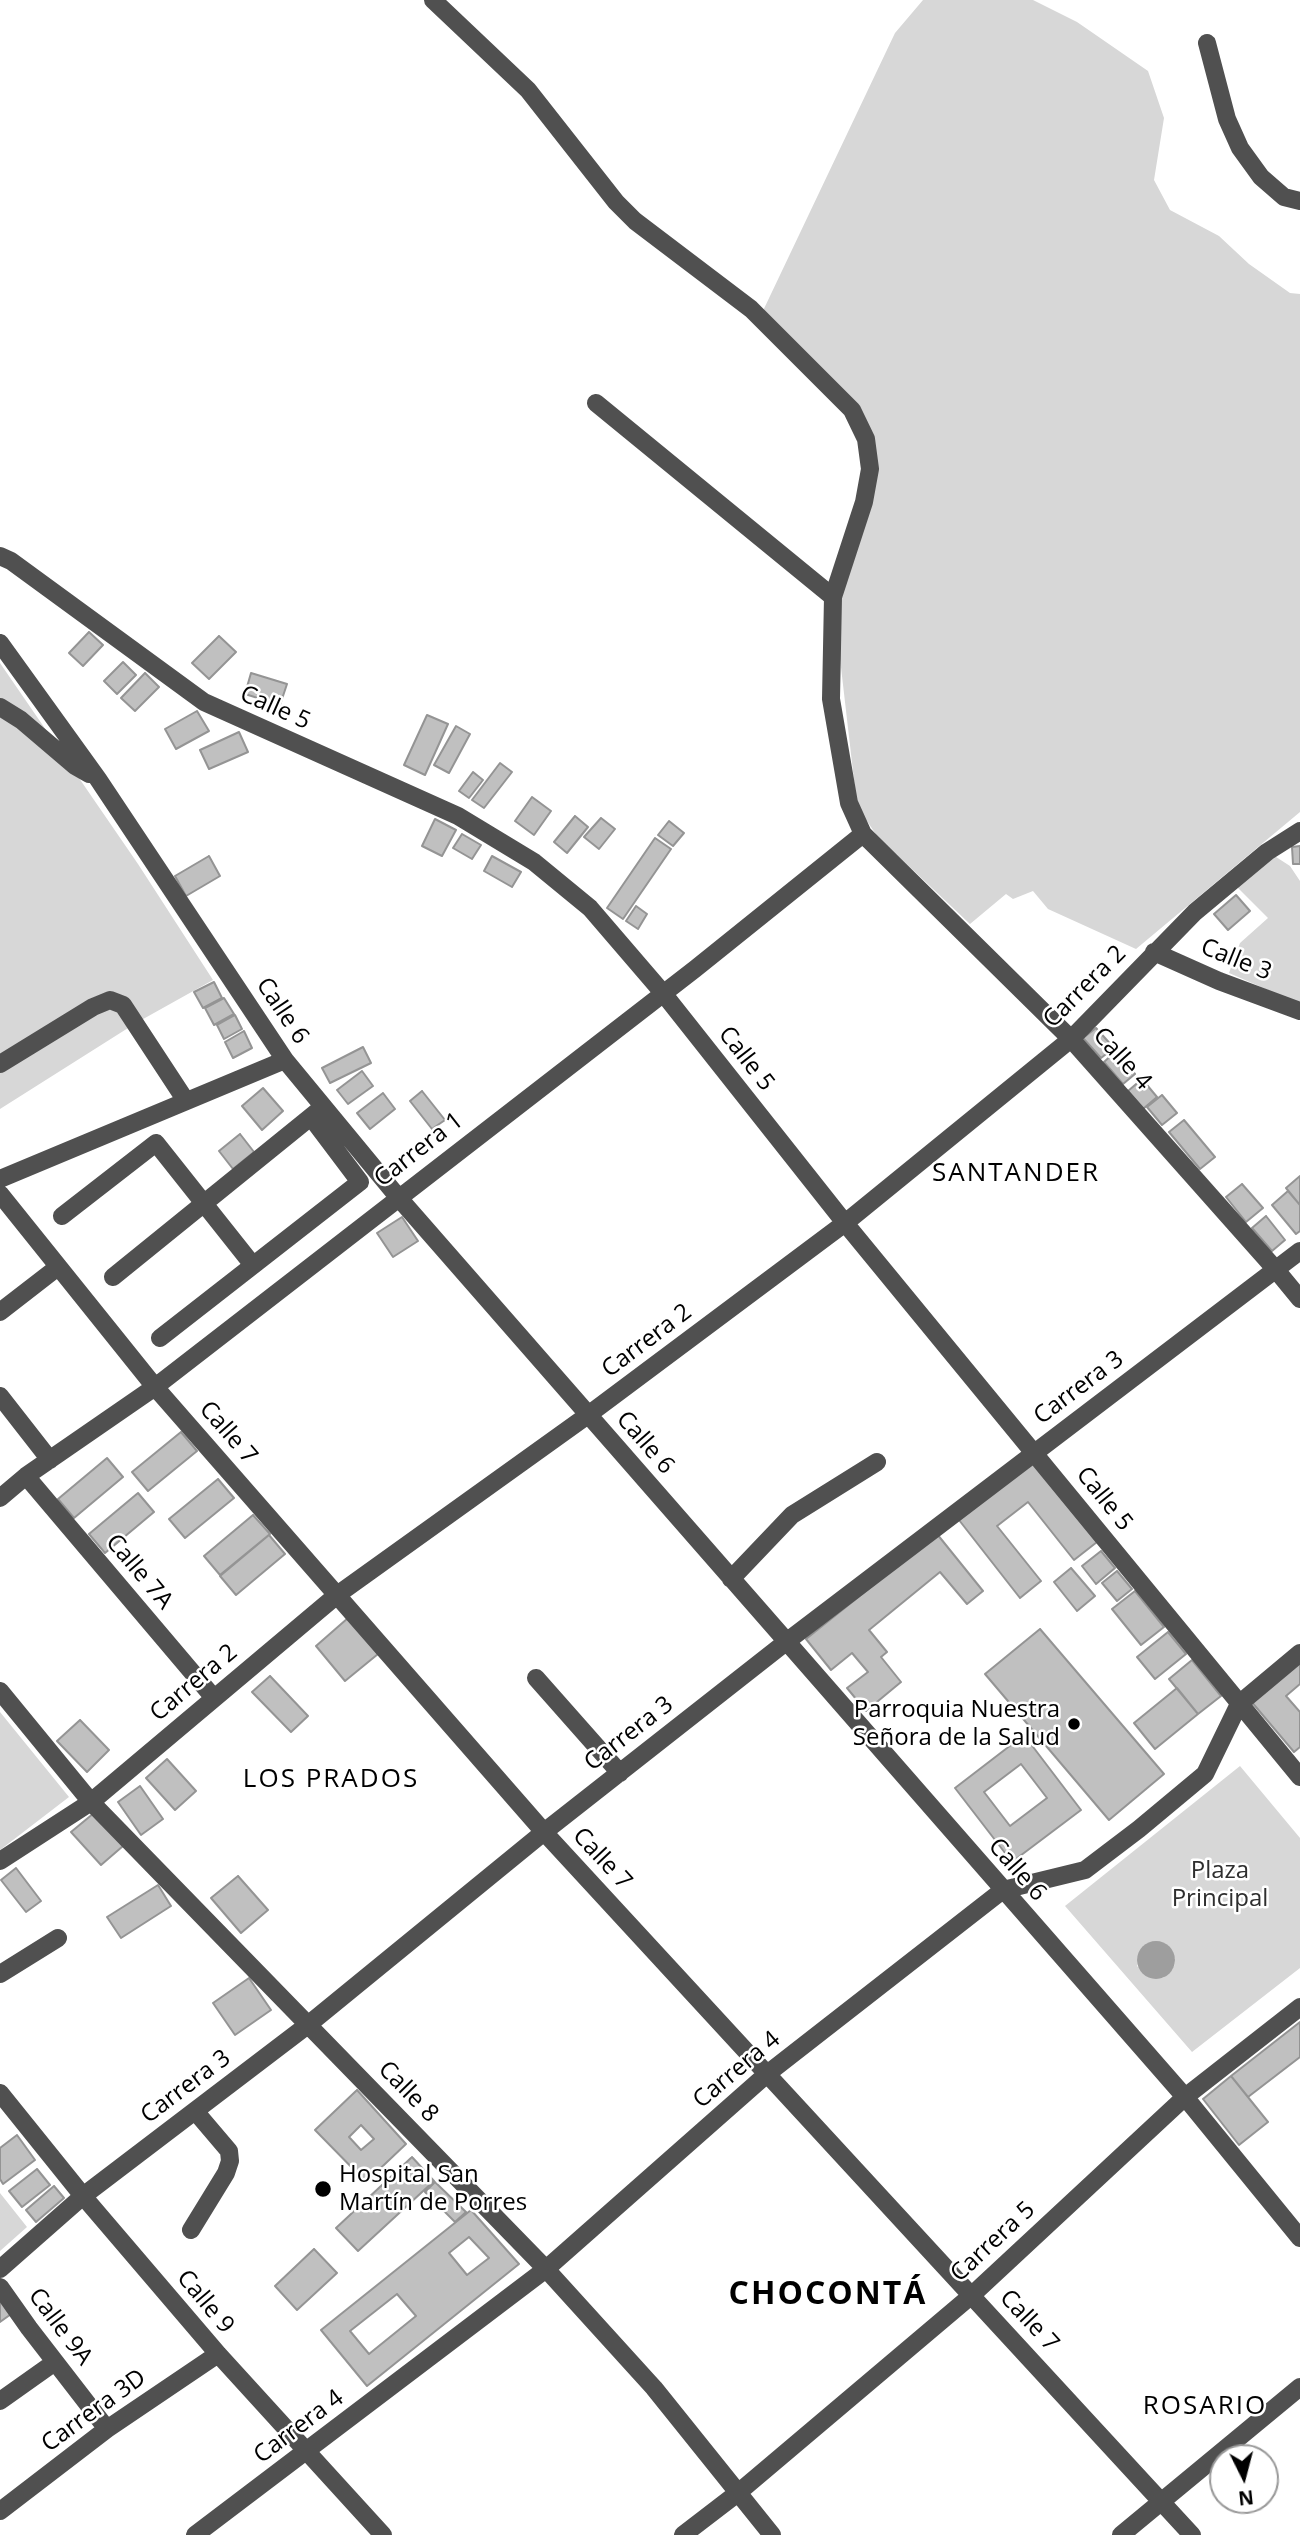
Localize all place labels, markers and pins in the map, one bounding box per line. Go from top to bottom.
place label: Parroquia Nuestra Señora de la Salud [853,1696,1060,1752]
marker: Parroquia Nuestra Señora de la Salud [1066,1716,1082,1732]
place label: Hospital San Martín de Porres [339,2161,527,2217]
marker: Hospital San Martín de Porres [313,2179,333,2199]

